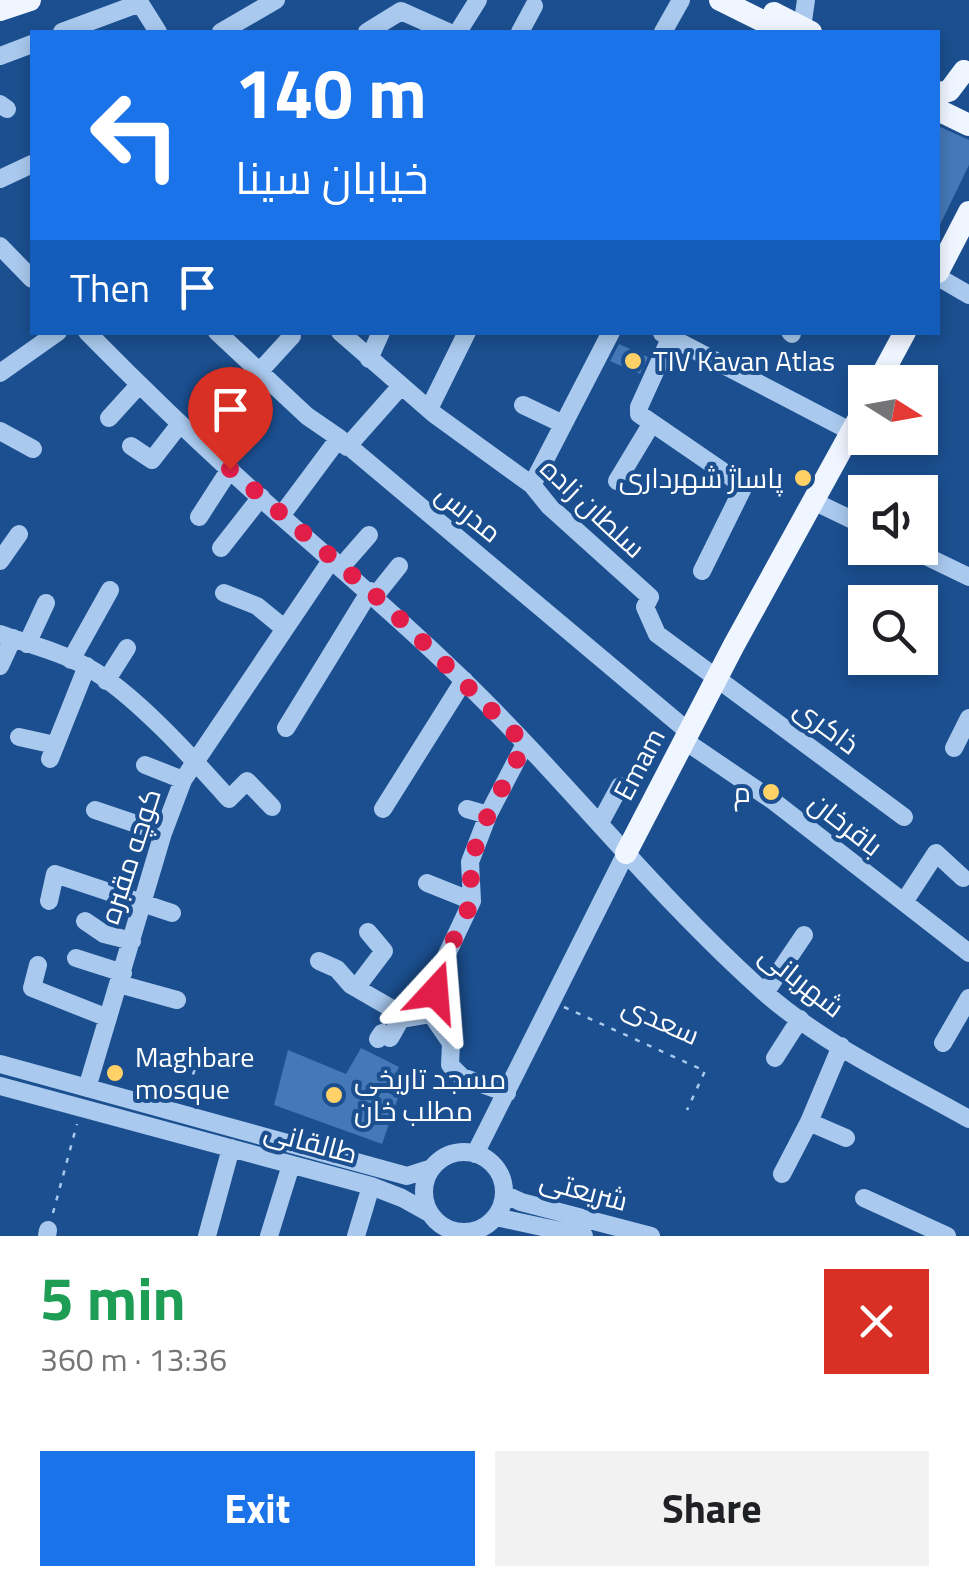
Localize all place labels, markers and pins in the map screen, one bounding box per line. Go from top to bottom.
place label: TIV Kavan Atlas [653,339,835,382]
marker: TIV Kavan Atlas [622,350,644,372]
pin [188,367,273,470]
place label: پاساژ شهرداری [619,456,784,499]
marker: پاساژ شهرداری [792,467,814,489]
place label: م [733,770,751,813]
marker: م [760,781,782,803]
place label: Maghbare mosque [135,1035,254,1110]
place label: مسجد تاریخی مطلب خان [354,1057,506,1132]
marker: Maghbare mosque [104,1062,126,1084]
marker: مسجد تاریخی مطلب خان [323,1084,345,1106]

